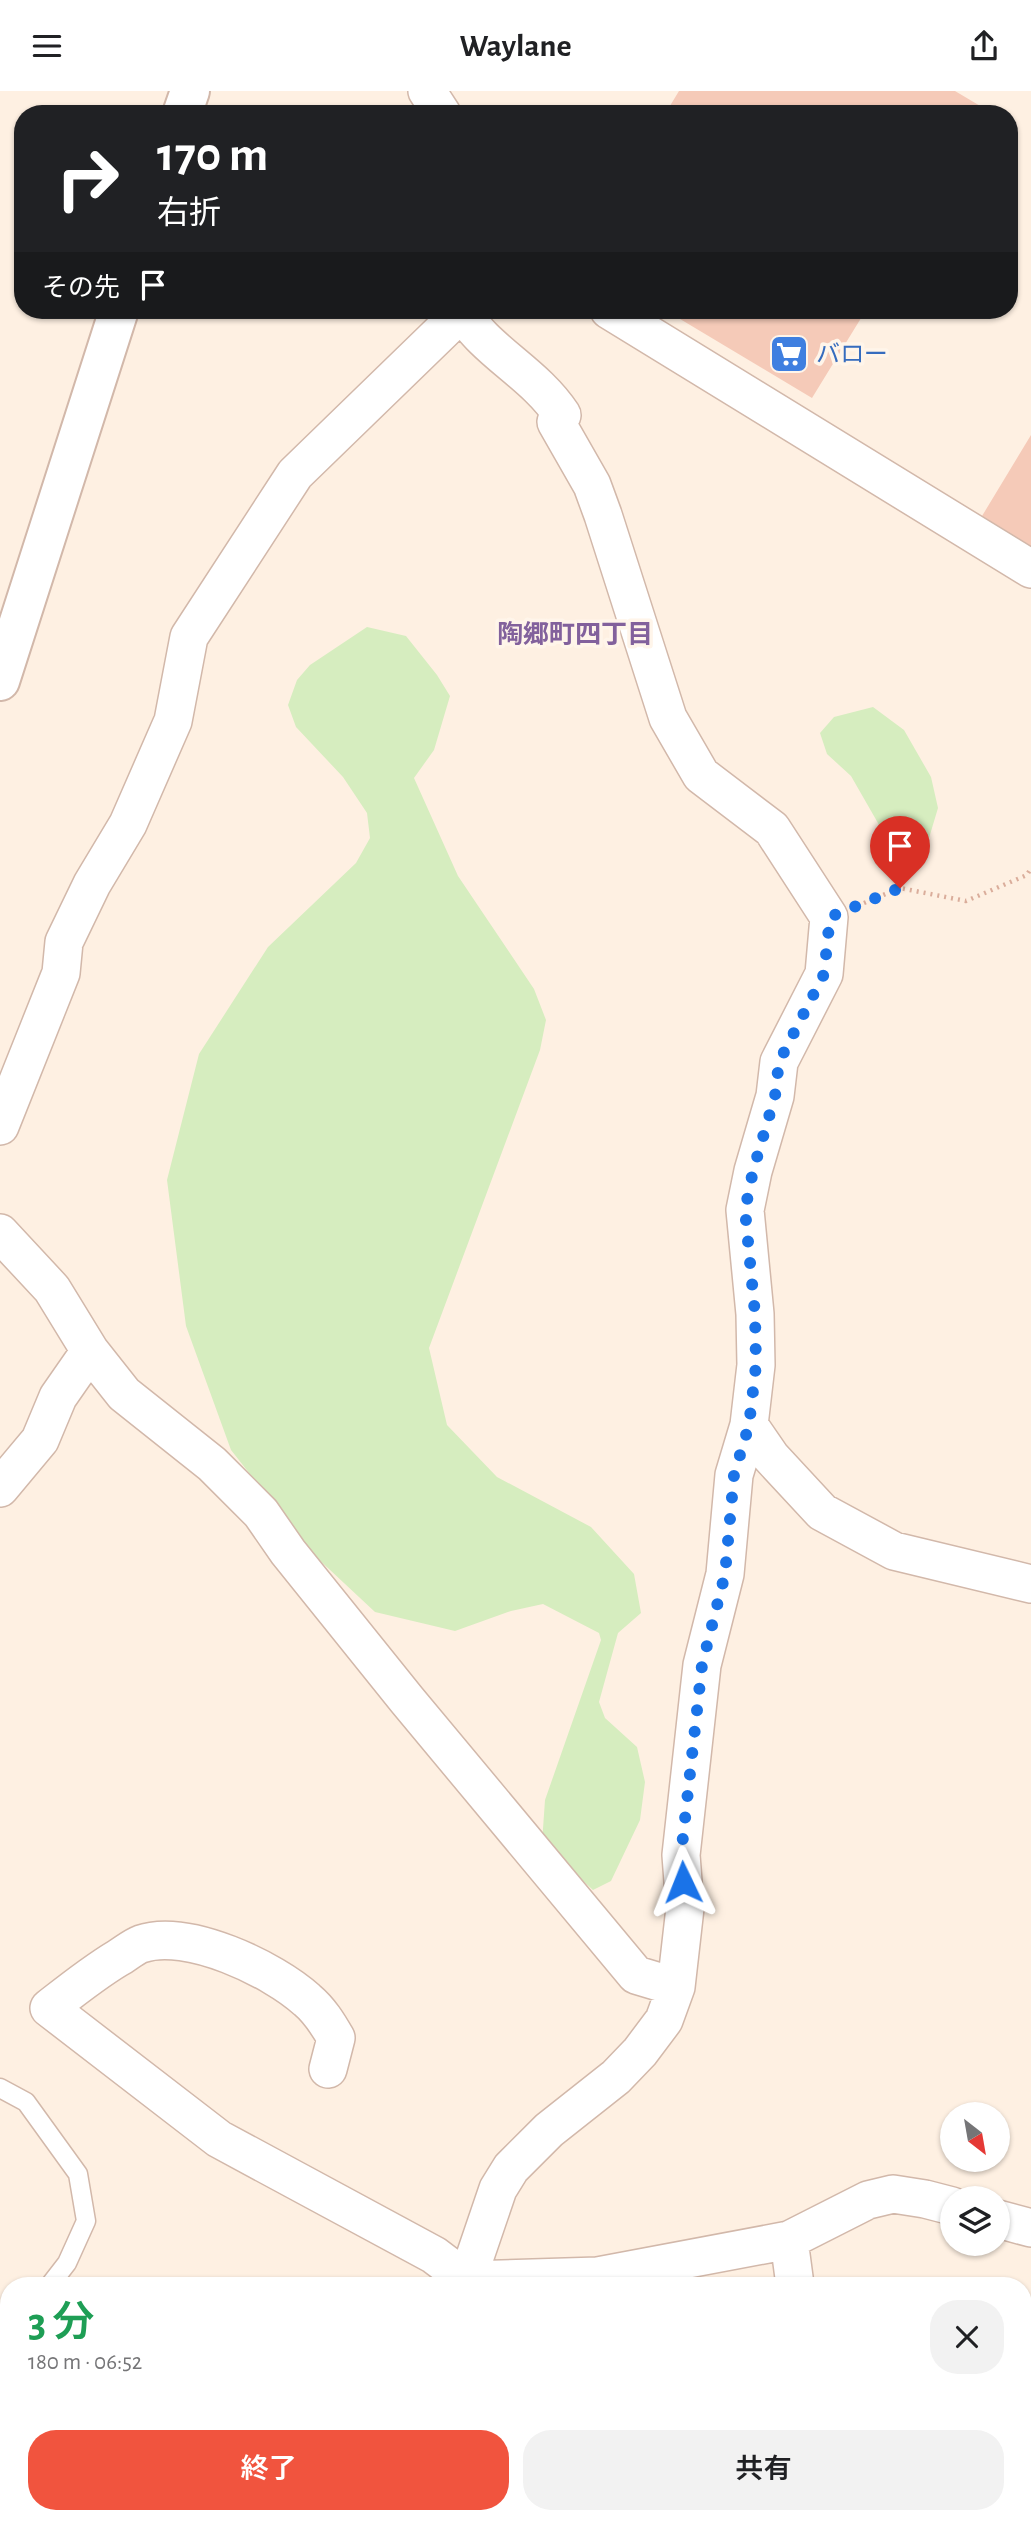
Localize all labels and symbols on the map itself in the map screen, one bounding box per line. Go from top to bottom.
supermarket icon: バロー [768,333,810,375]
place label: バロー [816,342,888,367]
district label: 陶郷町四丁目 [497,620,653,648]
pin [870,816,930,888]
position arrow [646,1845,720,1919]
north arrow [940,2102,1010,2172]

